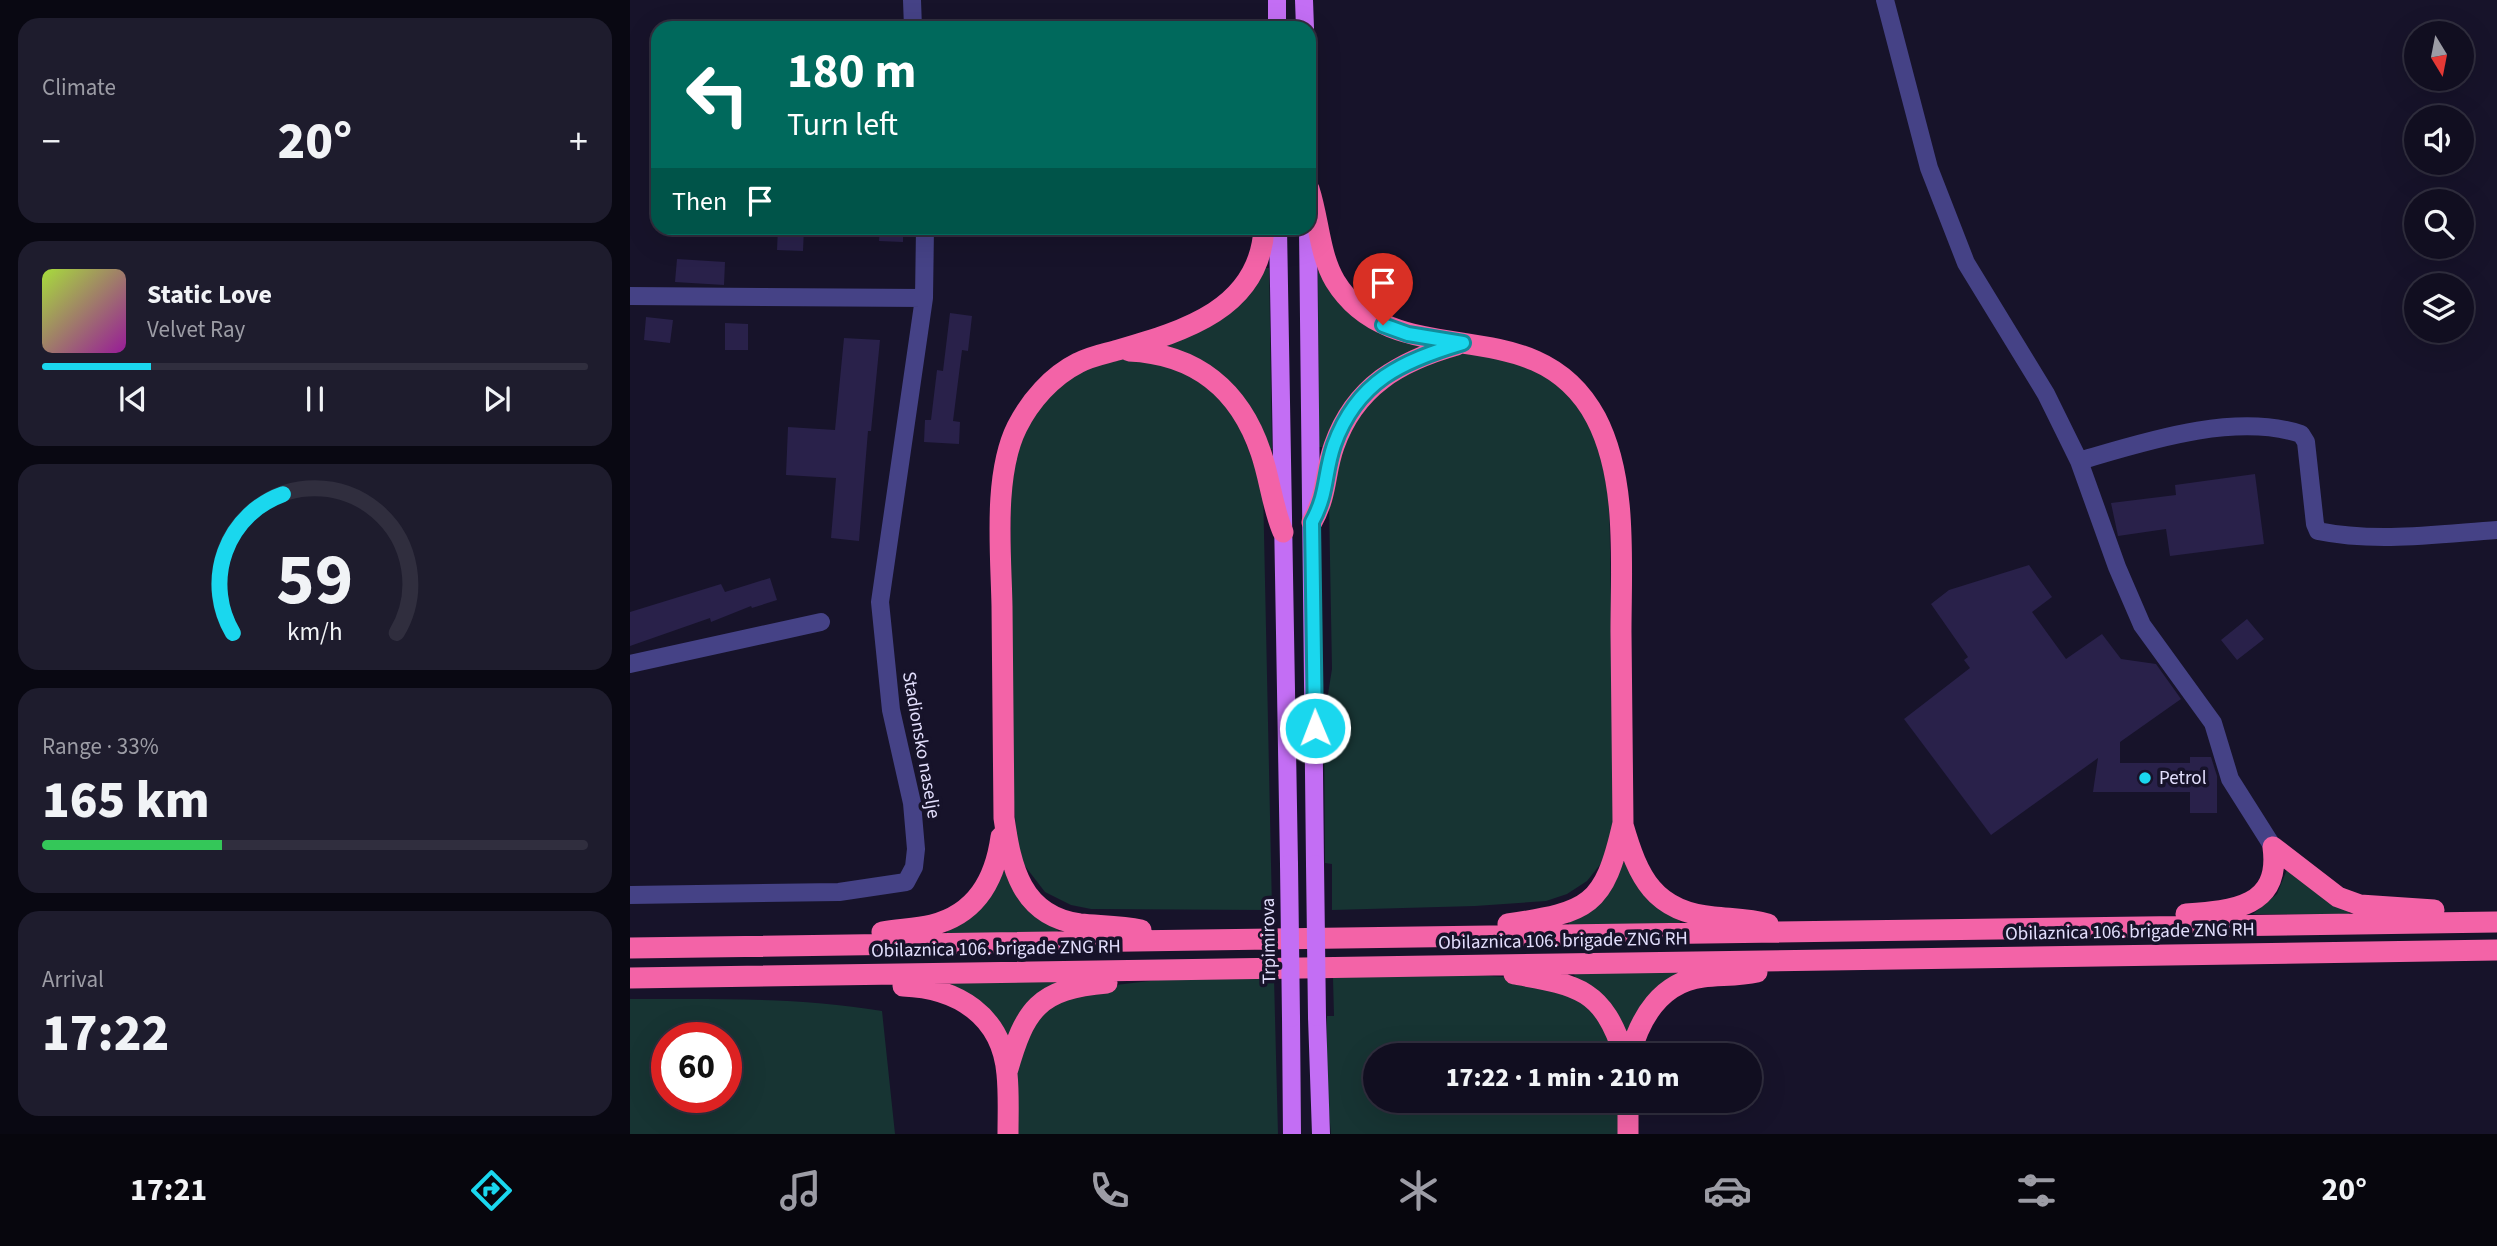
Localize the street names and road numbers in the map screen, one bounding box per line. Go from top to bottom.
street label: Stadionsko naselje [895,669,947,821]
street label: Trpimirova [1255,898,1283,984]
street label: Obilaznica 106. brigade ZNG RH [2005,916,2255,948]
street label: Obilaznica 106. brigade ZNG RH [1438,925,1688,957]
street label: Obilaznica 106. brigade ZNG RH [871,933,1121,965]

